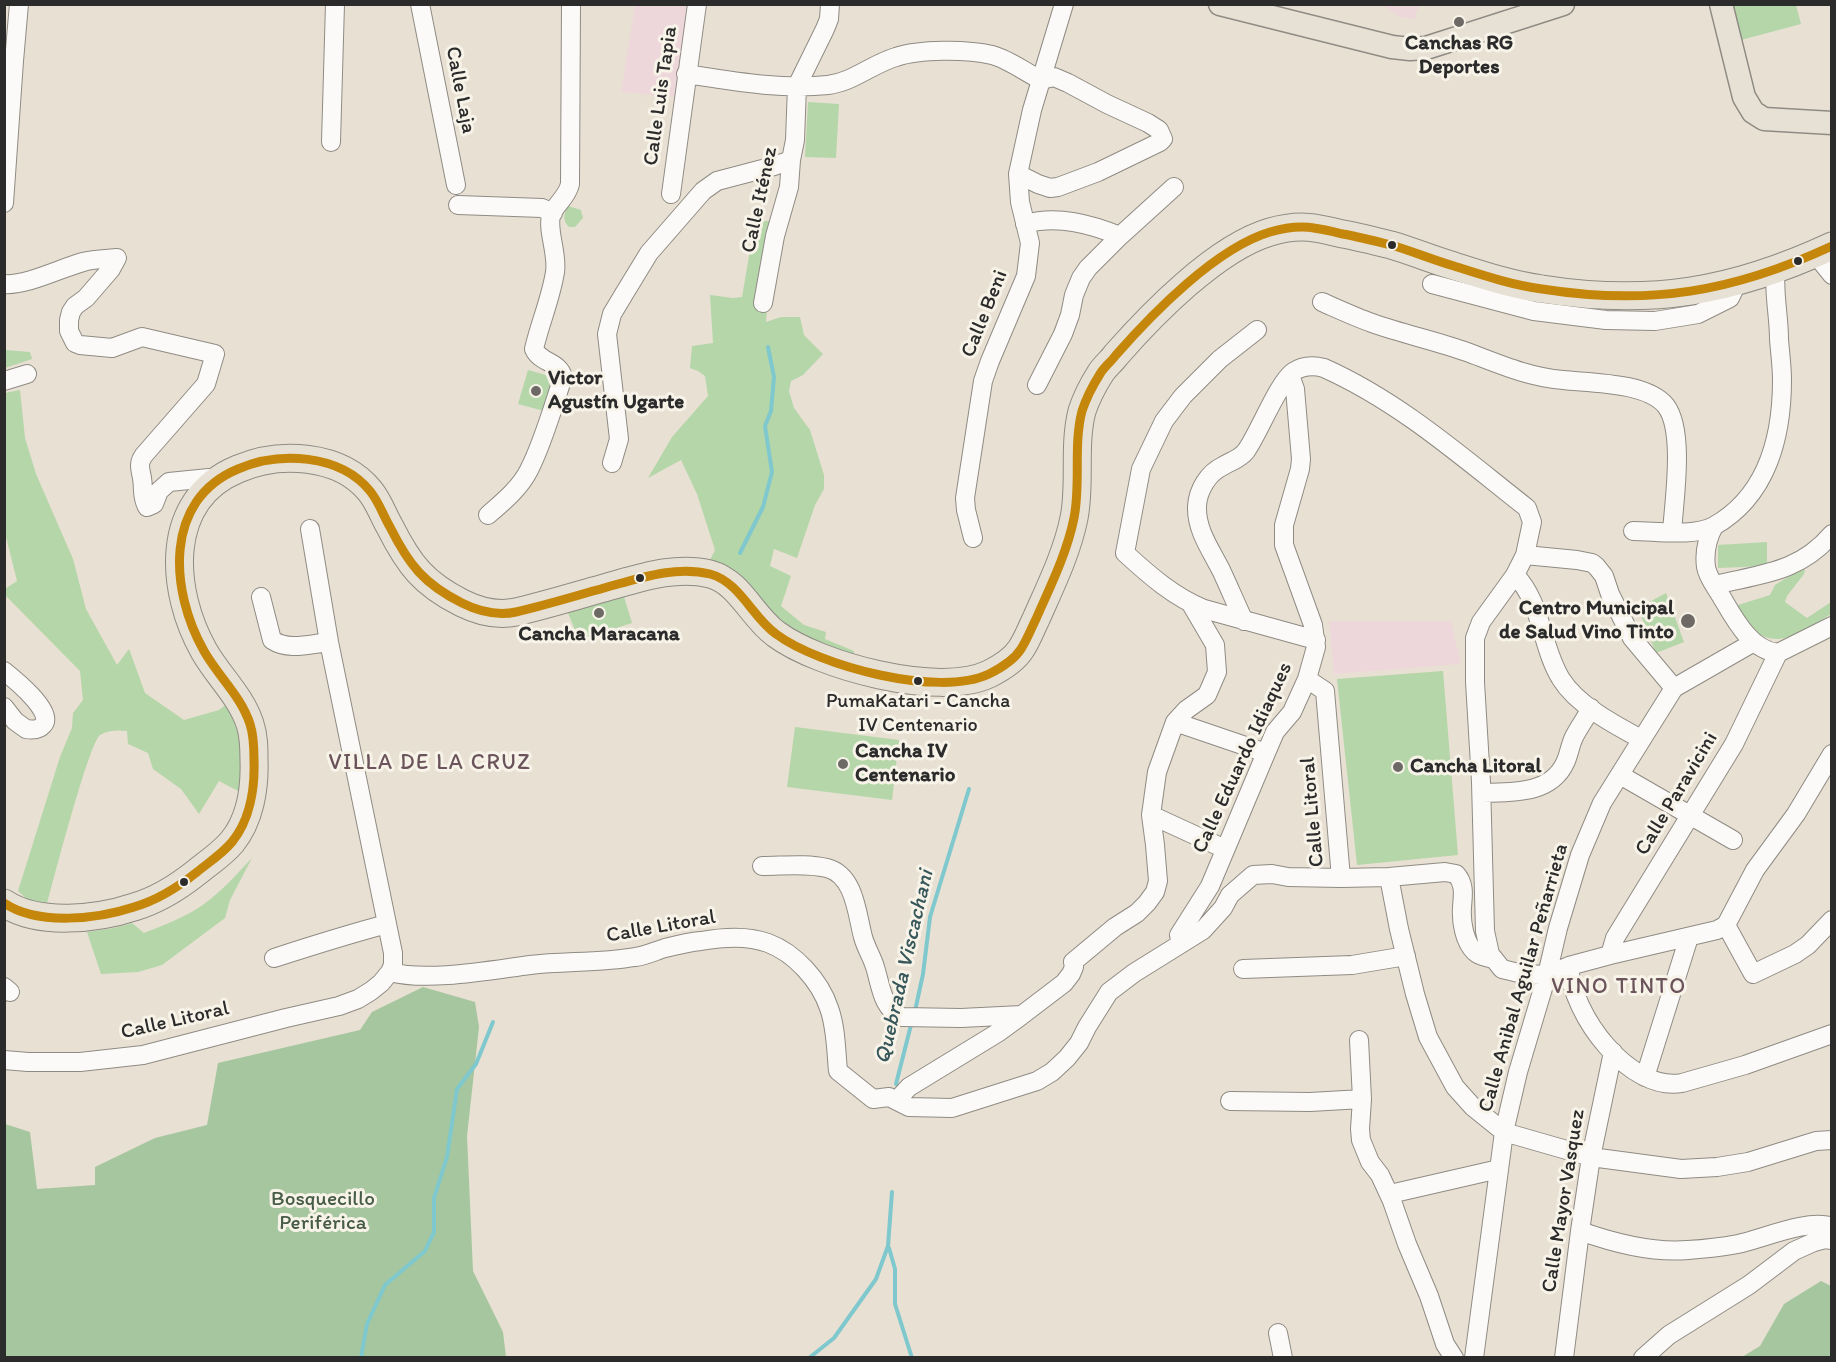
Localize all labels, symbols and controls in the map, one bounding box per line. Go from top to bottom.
marker: Canchas RG Deportes [1452,15,1466,29]
street label: Calle Luis Tapia [639,25,683,167]
place label: Canchas RG Deportes [1405,31,1513,81]
street label: Calle Laja [439,44,481,136]
street label: Calle Iténez [736,145,784,255]
unlabelled marker [1386,239,1398,251]
unlabelled marker [1792,255,1804,267]
street label: Calle Beni [956,267,1014,361]
place label: Victor Agustín Ugarte [548,366,684,416]
marker: Victor Agustín Ugarte [529,384,543,398]
unlabelled marker [634,572,646,584]
place label: Centro Municipal de Salud Vino Tinto [1499,596,1674,646]
marker: Cancha Maracana [592,606,606,620]
marker: Centro Municipal de Salud Vino Tinto [1679,612,1697,630]
place label: Cancha Maracana [518,622,680,648]
street label: Calle Eduardo Idiaques [1188,658,1298,858]
marker: PumaKatari - Cancha IV Centenario [912,675,924,687]
place label: PumaKatari - Cancha IV Centenario [826,690,1010,737]
street label: Calle Paravicini [1630,728,1724,860]
place label: Cancha IV Centenario [855,739,955,789]
district label: VILLA DE LA CRUZ [328,750,532,776]
place label: Cancha Litoral [1410,754,1541,780]
street label: Calle Litoral [1296,756,1330,868]
marker: Cancha IV Centenario [836,757,850,771]
marker: Cancha Litoral [1391,760,1405,774]
street label: Calle Anibal Aguilar Peñarrieta [1474,841,1574,1115]
water label: Quebrada Viscachani [870,867,940,1067]
unlabelled marker [178,876,190,888]
street label: Calle Litoral [604,905,718,949]
district label: VINO TINTO [1551,974,1687,1000]
street label: Calle Litoral [118,996,232,1046]
street label: Calle Mayor Vasquez [1537,1108,1591,1294]
park label: Bosquecillo Periférica [271,1187,375,1237]

